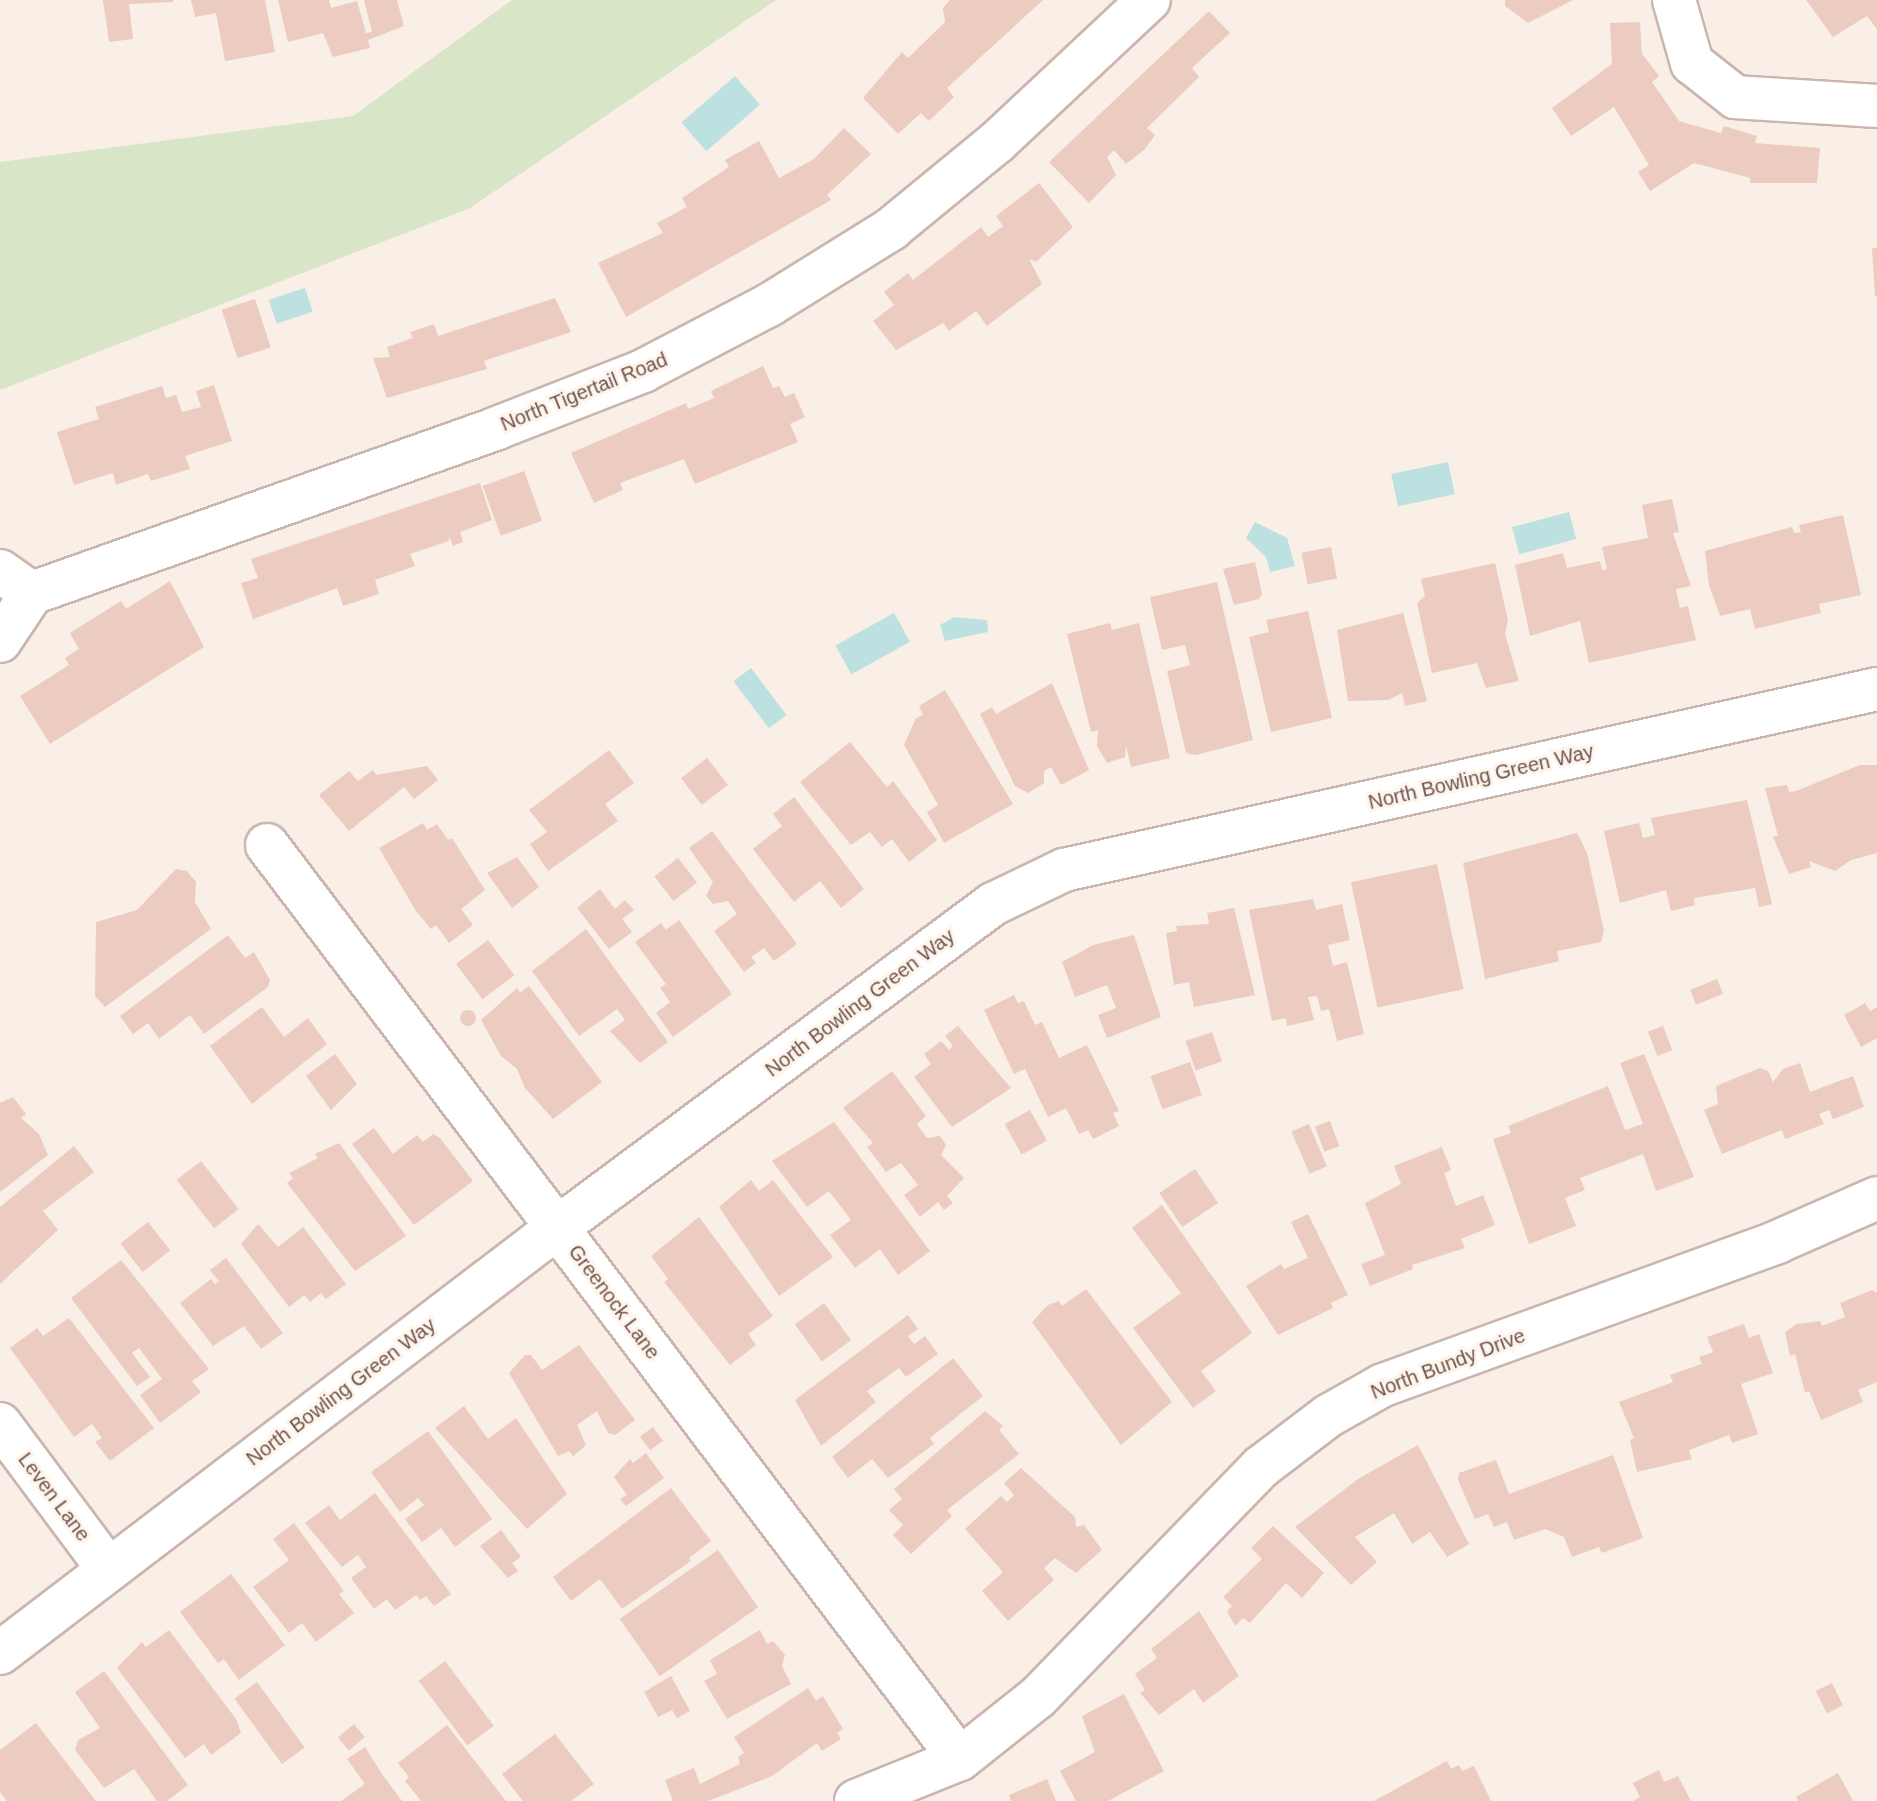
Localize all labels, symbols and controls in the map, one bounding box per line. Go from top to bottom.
street label: North Tigertail Road [497,347,671,437]
street label: North Bowling Green Way [1366,739,1596,815]
street label: North Bowling Green Way [761,924,959,1082]
street label: Greenock Lane [563,1240,665,1364]
street label: North Bowling Green Way [242,1313,440,1471]
street label: North Bundy Drive [1367,1324,1529,1404]
street label: Leven Lane [13,1448,95,1546]

